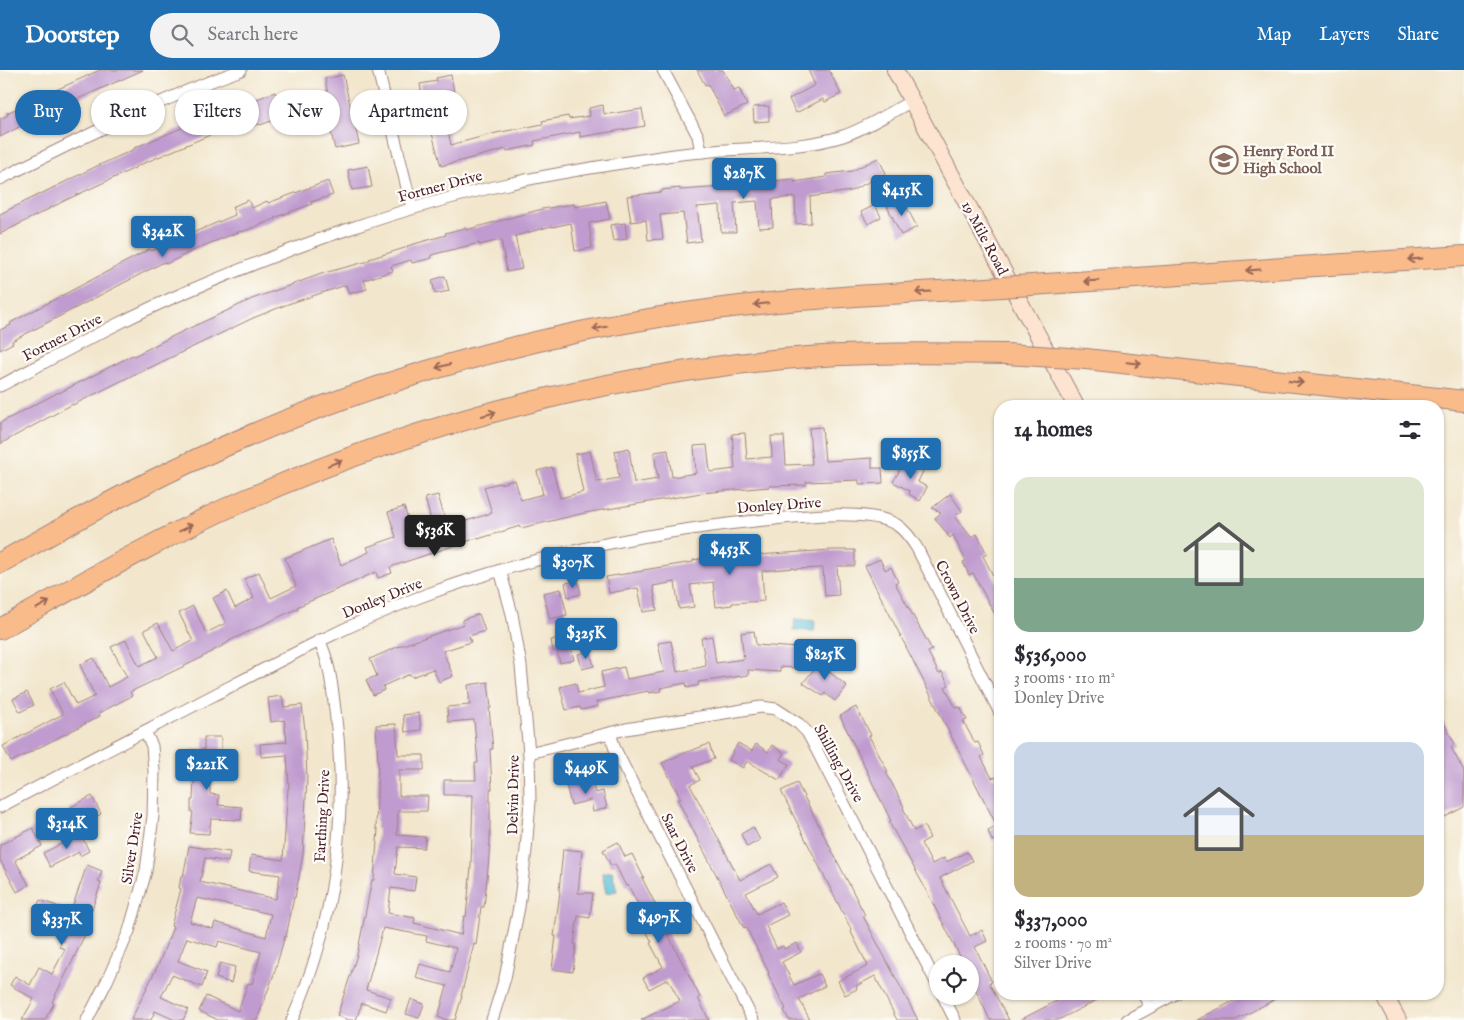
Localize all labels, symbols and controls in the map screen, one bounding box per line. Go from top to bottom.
search box [150,13,500,58]
text: Doorstep [25,20,120,51]
icon: search [168,21,196,49]
text: Search here [208,23,298,47]
text: Map [1257,24,1291,47]
text: Layers [1319,24,1370,47]
text: Share [1398,24,1439,47]
chip: Buy [15,90,81,135]
chip: Rent [91,90,165,135]
chip: Filters [175,90,259,135]
chip: New [269,90,340,135]
chip: Apartment [350,90,467,135]
place label: Henry Ford II High School [1243,142,1334,178]
school or university icon: Henry Ford II High School [1209,145,1239,175]
pin: $287K [709,158,779,200]
text: $287K [723,164,765,184]
street label: Fortner Drive [396,166,485,207]
pin: $415K [867,174,937,217]
text: $415K [882,181,922,201]
street label: 19 Mile Road [957,198,1013,280]
pin: $342K [128,216,198,258]
text: $342K [142,222,184,242]
one-way arrow [1408,255,1424,264]
one-way arrow [1245,265,1261,275]
one-way arrow [1083,276,1099,285]
one-way arrow [915,287,931,296]
one-way arrow [753,299,769,309]
street label: Fortner Drive [19,309,105,366]
one-way arrow [593,324,609,333]
one-way arrow [1126,359,1142,368]
one-way arrow [435,362,451,372]
one-way arrow [1287,377,1303,387]
one-way arrow [481,408,497,418]
icon: filters [1396,416,1424,444]
text: 14 homes [1014,417,1092,444]
pin: $855K [876,438,946,480]
text: $855K [892,444,930,464]
one-way arrow [327,458,342,468]
street label: Donley Drive [736,493,822,518]
icon: home [1174,509,1264,599]
pin: $536K [400,514,470,557]
text: $536K [416,521,454,541]
one-way arrow [178,523,193,532]
pin: $453K [695,534,765,576]
text: $453K [710,540,750,560]
pin: $307K [538,546,608,589]
text: $307K [552,553,594,573]
street label: Crown Drive [931,557,984,637]
street label: Donley Drive [339,574,425,623]
one-way arrow [35,600,50,610]
pin: $325K [551,618,621,660]
text: $325K [566,624,606,644]
pin: $825K [790,638,860,681]
text: $536,000 [1014,642,1086,669]
text: $825K [805,645,845,665]
text: 3 rooms · 110 m² [1014,669,1115,689]
text: Donley Drive [1014,689,1104,709]
street label: Shilling Drive [809,721,868,806]
pin: $221K [172,748,242,791]
pin: $449K [551,752,621,795]
text: $221K [186,755,228,775]
street label: Delvin Drive [503,755,524,835]
text: $449K [564,759,608,779]
street label: Farthing Drive [311,769,334,863]
icon: home [1174,774,1264,864]
pin: $314K [32,808,102,850]
street label: Saar Drive [656,810,703,876]
street label: Silver Drive [117,811,148,886]
text: $314K [47,814,87,834]
pin: $497K [624,902,694,944]
pin: $337K [27,904,97,946]
text: $337,000 [1014,907,1088,934]
text: $497K [638,908,680,928]
text: $337K [42,910,82,930]
text: 2 rooms · 70 m² [1014,934,1112,954]
text: Silver Drive [1014,954,1092,974]
map controls [929,955,979,1005]
button: locate [929,955,979,1005]

